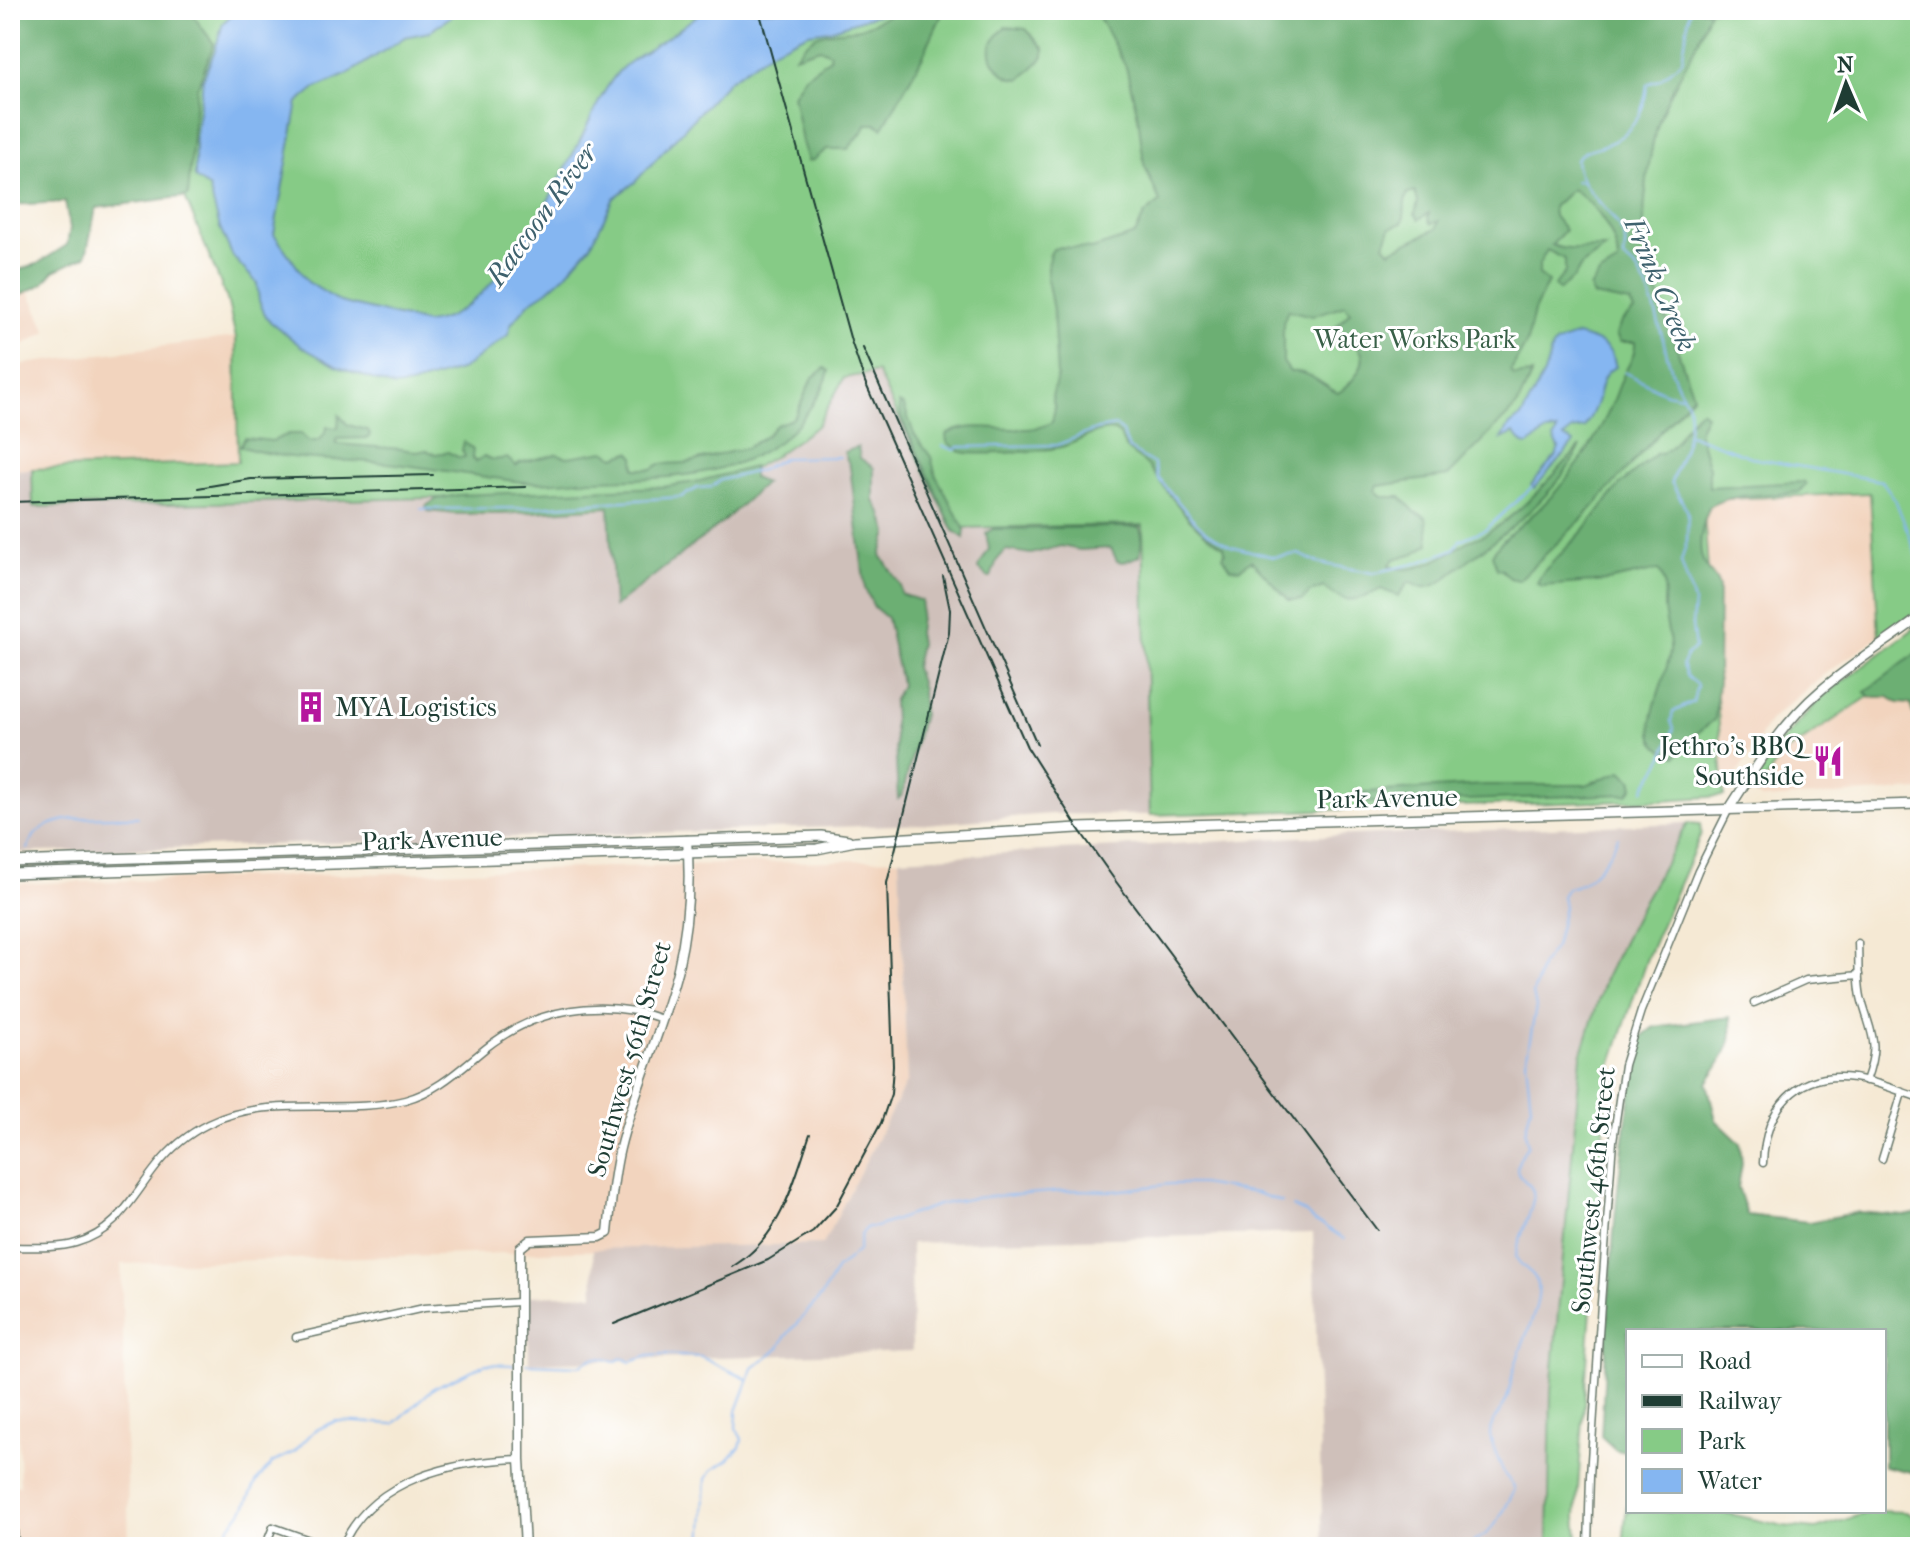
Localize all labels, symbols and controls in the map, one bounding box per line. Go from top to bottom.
north arrow [1806,44,1886,124]
text: N [1837,52,1854,78]
water label: Raccoon River [477,135,606,294]
water label: Frink Creek [1617,211,1704,356]
park label: Water Works Park [1313,324,1517,355]
building icon: MYA Logistics [294,690,328,724]
place label: MYA Logistics [335,692,497,723]
place label: Jethro's BBQ Southside [1658,731,1812,792]
restaurant icon: Jethro's BBQ Southside [1811,744,1845,778]
street label: Park Avenue [1316,782,1458,815]
street label: Park Avenue [361,822,503,857]
street label: Southwest 56th Street [581,937,678,1181]
street label: Southwest 46th Street [1565,1064,1622,1315]
legend [1626,1329,1886,1513]
text: Road [1698,1347,1752,1375]
text: Railway [1698,1387,1783,1415]
text: Park [1698,1427,1746,1455]
text: Water [1697,1467,1762,1495]

